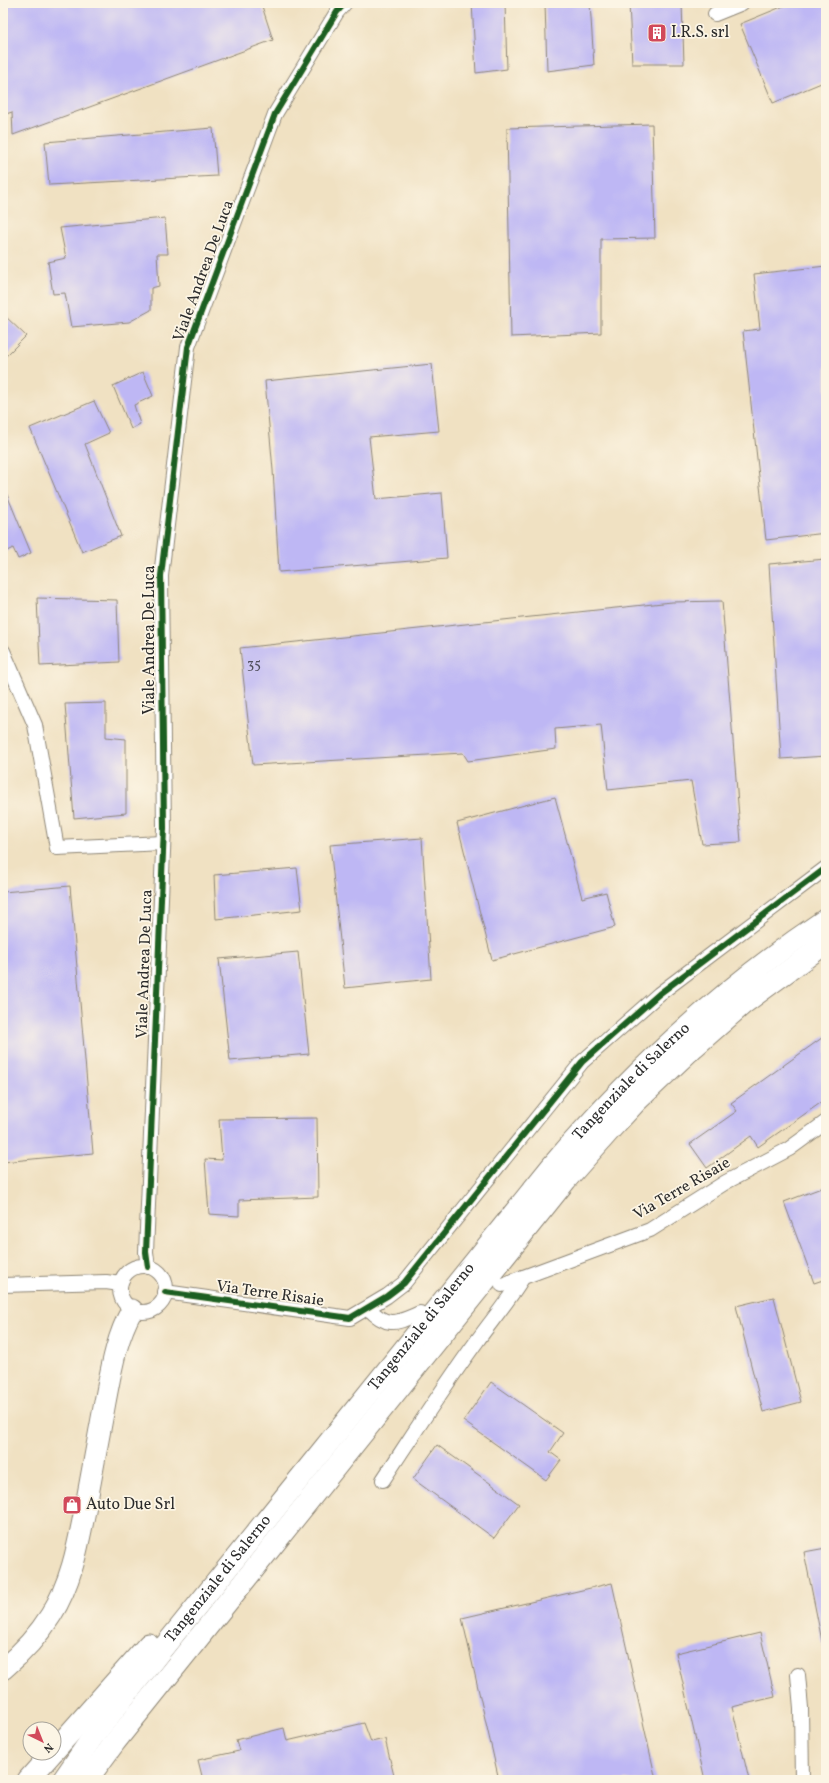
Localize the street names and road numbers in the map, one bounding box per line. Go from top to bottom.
street label: Viale Andrea De Luca [168,197,240,345]
street label: Viale Andrea De Luca [139,565,161,715]
street label: Viale Andrea De Luca [131,889,159,1039]
street label: Tangenziale di Salerno [568,1018,695,1146]
street label: Via Terre Risaie [629,1152,735,1226]
street label: Tangenziale di Salerno [363,1258,480,1396]
street label: Via Terre Risaie [215,1276,325,1312]
street label: Tangenziale di Salerno [160,1511,277,1648]

